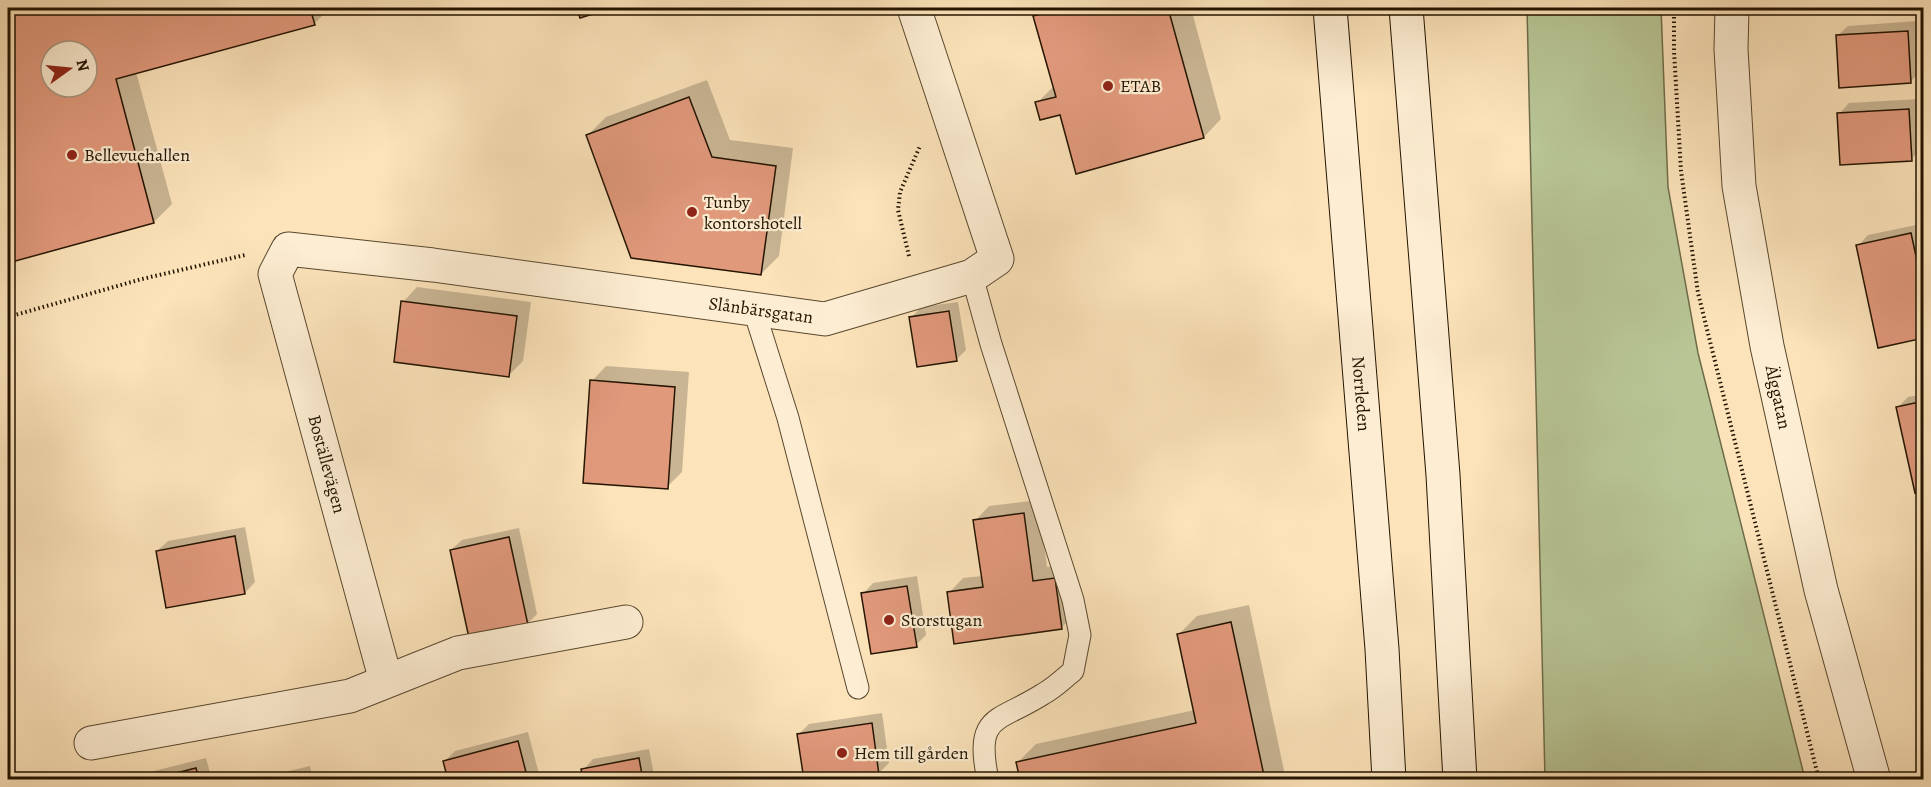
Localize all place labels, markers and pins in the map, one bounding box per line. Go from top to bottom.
place label: ETAB [1120,74,1161,98]
marker: ETAB [1101,79,1115,93]
place label: Bellevuehallen [84,143,190,167]
marker: Bellevuehallen [65,148,79,162]
place label: Tunby kontorshotell [704,190,802,235]
marker: Tunby kontorshotell [685,205,699,219]
place label: Storstugan [901,608,982,632]
marker: Storstugan [882,613,896,627]
place label: Hem till gården [854,741,969,765]
marker: Hem till gården [835,746,849,760]

